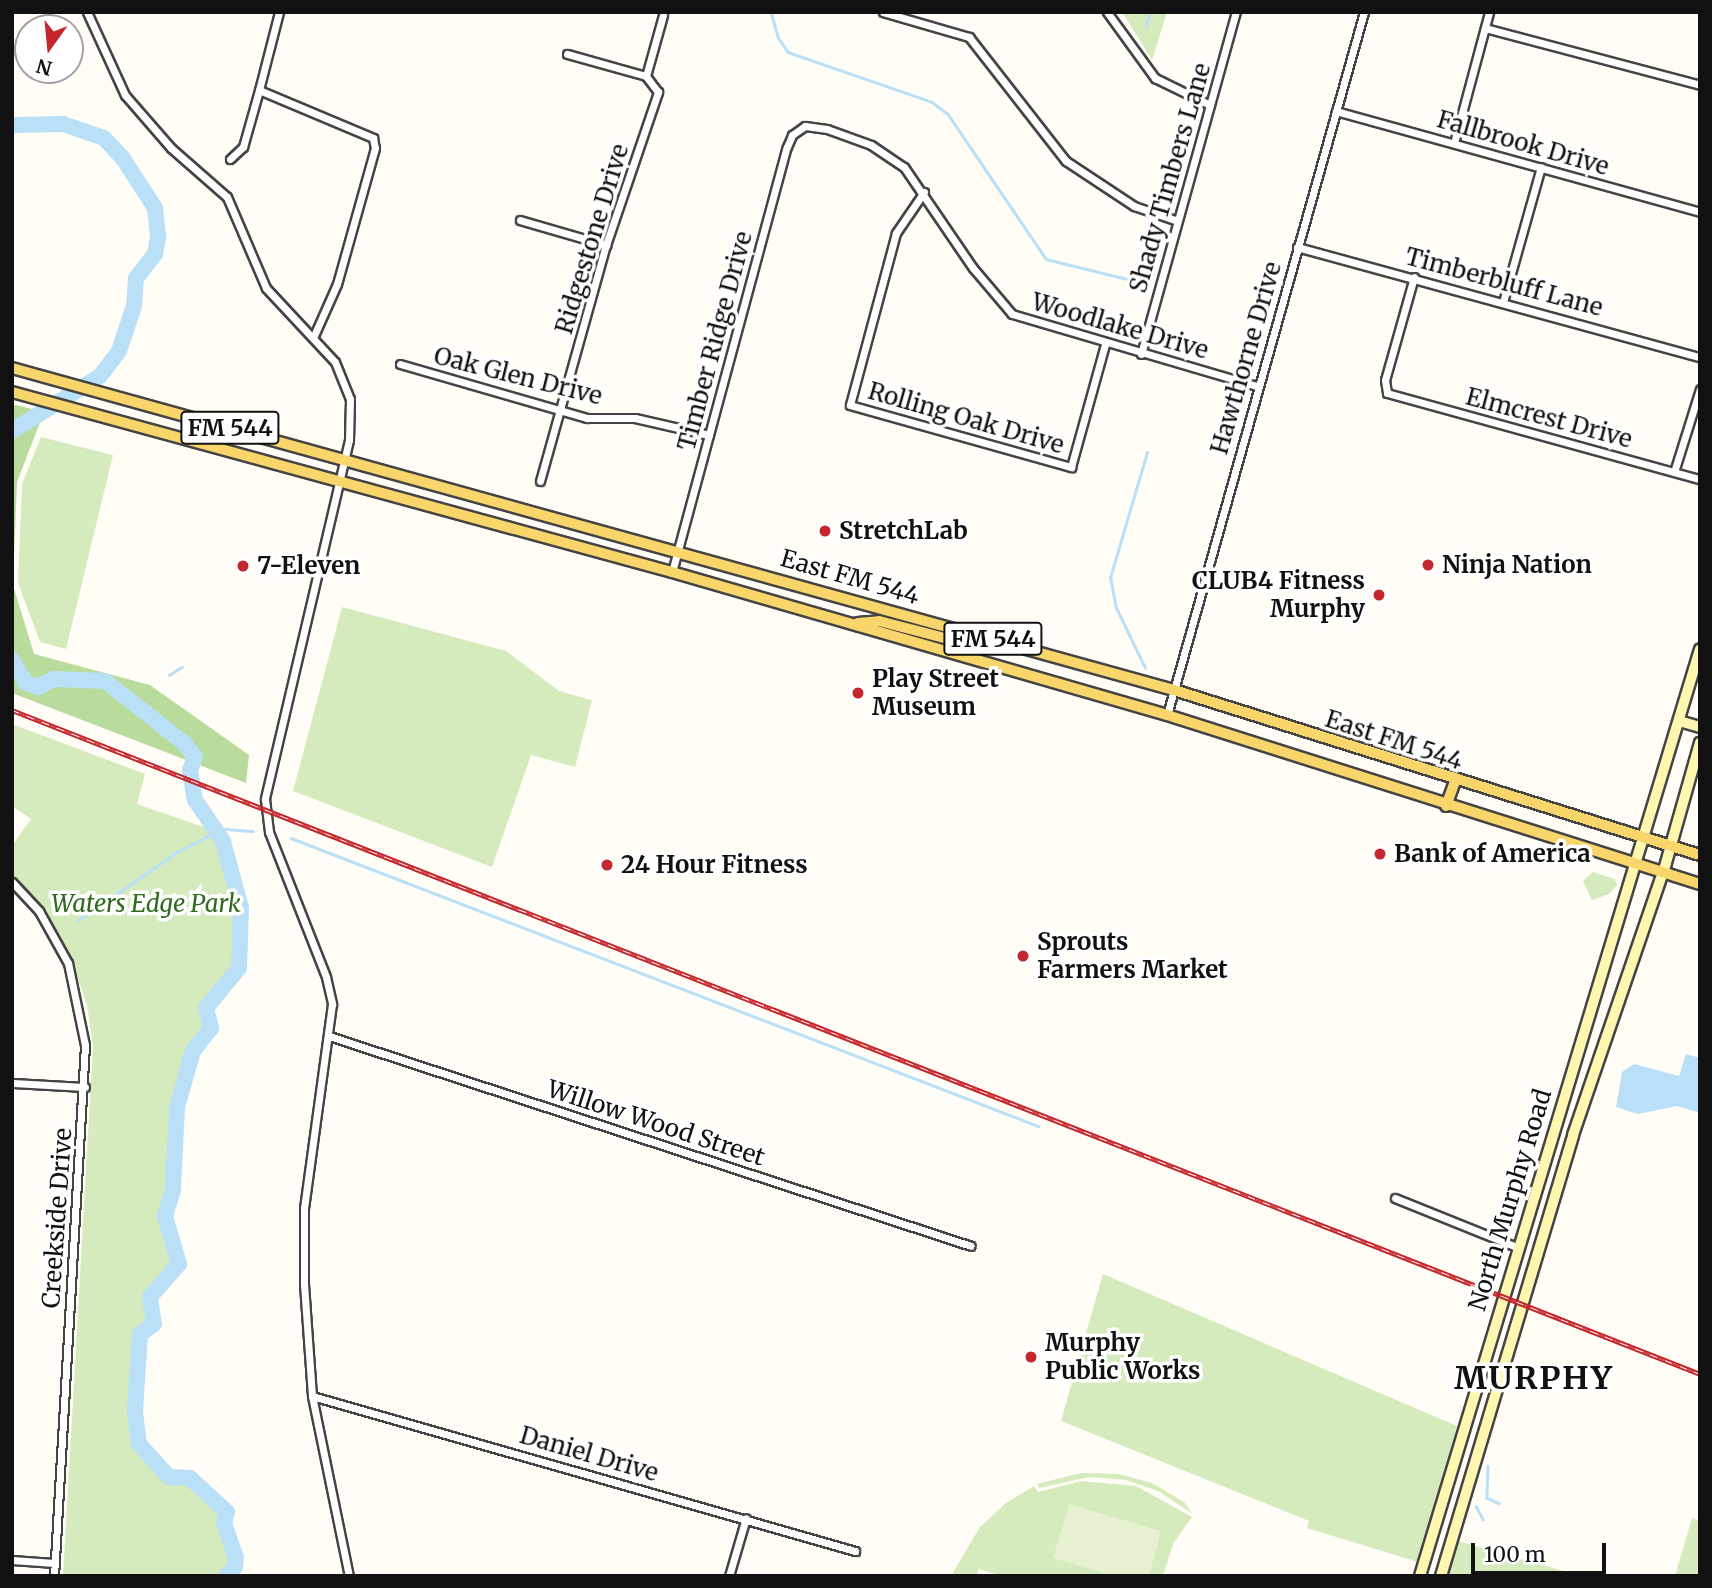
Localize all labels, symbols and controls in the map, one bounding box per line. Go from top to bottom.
north arrow [14,14,84,84]
text: N [34,54,54,81]
street label: Shady Timbers Lane [1123,60,1217,296]
street label: Fallbrook Drive [1434,105,1612,181]
street label: Ridgestone Drive [549,141,635,337]
street label: Timber Ridge Drive [672,228,758,454]
street label: Timberbluff Lane [1402,242,1606,322]
street label: Hawthorne Drive [1205,259,1287,457]
street label: Woodlake Drive [1028,287,1212,365]
street label: Oak Glen Drive [431,341,605,411]
street label: Rolling Oak Drive [865,376,1067,460]
street label: Elmcrest Drive [1463,382,1635,454]
road number: FM 544 [179,408,281,448]
place label: StretchLab [839,517,968,545]
marker: StretchLab [817,523,833,539]
street label: East FM 544 [777,543,923,611]
place label: Ninja Nation [1442,551,1592,579]
place label: 7-Eleven [257,552,360,580]
marker: Ninja Nation [1420,557,1436,573]
marker: 7-Eleven [235,558,251,574]
place label: CLUB4 Fitness Murphy [1192,567,1365,623]
marker: CLUB4 Fitness Murphy [1371,587,1387,603]
road number: FM 544 [942,620,1044,659]
place label: Play Street Museum [872,665,999,721]
marker: Play Street Museum [850,685,866,701]
street label: East FM 544 [1322,704,1466,776]
place label: Bank of America [1394,840,1591,868]
marker: Bank of America [1372,846,1388,862]
place label: 24 Hour Fitness [621,851,808,879]
marker: 24 Hour Fitness [599,857,615,873]
park label: Waters Edge Park [51,890,241,918]
place label: Sprouts Farmers Market [1037,928,1228,984]
marker: Sprouts Farmers Market [1015,948,1031,964]
street label: Willow Wood Street [544,1074,768,1172]
street label: North Murphy Road [1463,1086,1557,1314]
street label: Creekside Drive [36,1127,78,1309]
place label: Murphy Public Works [1045,1329,1200,1385]
marker: Murphy Public Works [1023,1349,1039,1365]
district label: MURPHY [1455,1359,1613,1397]
street label: Daniel Drive [517,1421,661,1487]
scale bar [1474,1528,1609,1572]
text: 100 m [1484,1541,1546,1568]

